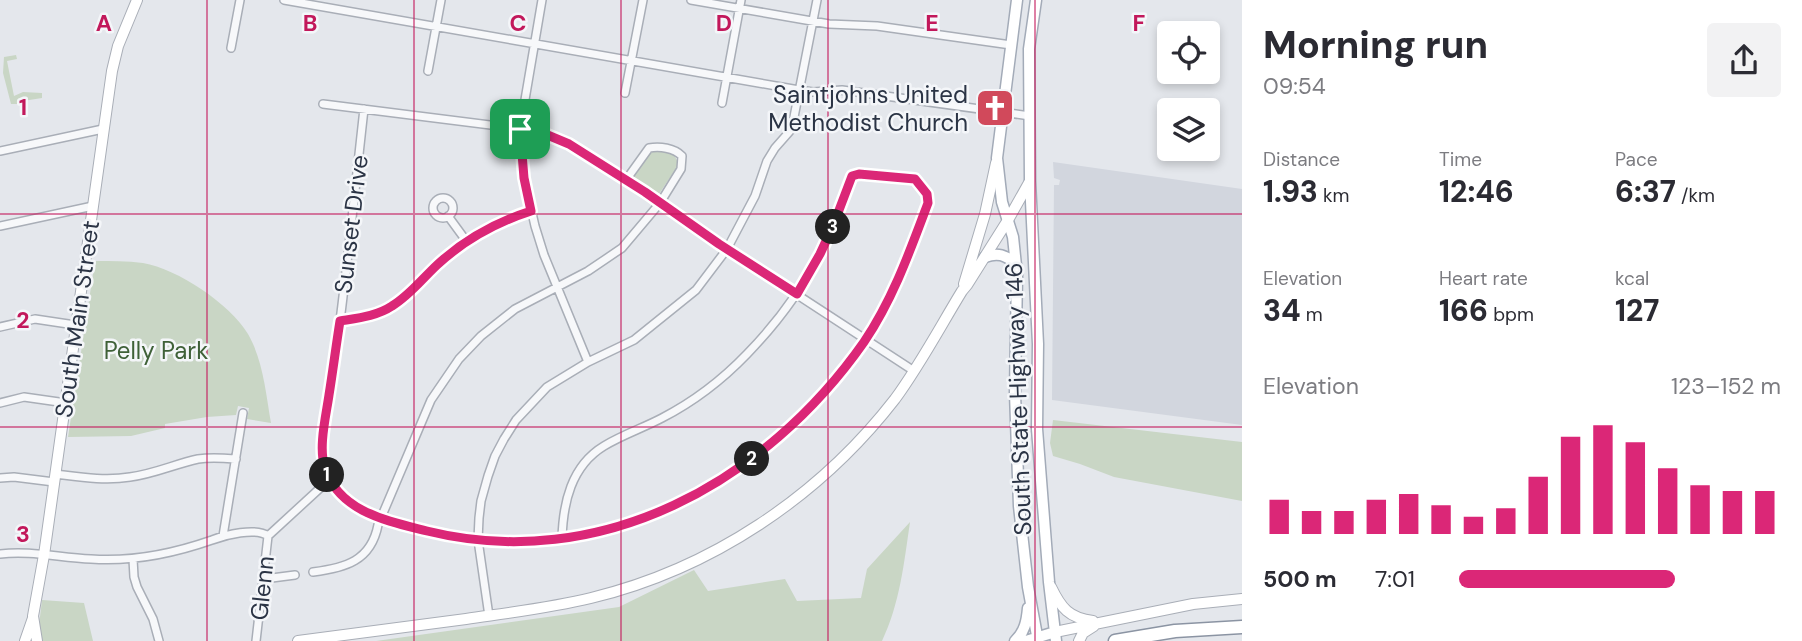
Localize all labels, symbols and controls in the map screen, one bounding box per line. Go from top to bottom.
text: A [96,8,112,38]
text: B [303,8,317,38]
text: C [510,8,526,38]
text: D [716,8,732,38]
text: E [925,8,939,38]
text: F [1133,8,1146,38]
text: Morning run [1263,20,1488,70]
map controls [1157,21,1220,161]
button: locate [1157,21,1220,84]
button: share [1707,23,1781,97]
text: 09:54 [1263,71,1326,101]
place label: Saintjohns United Methodist Church [768,79,968,138]
church icon: Saintjohns United Methodist Church [974,87,1016,129]
text: 1 [19,92,27,122]
button: layers [1157,98,1220,161]
pin [490,99,550,159]
icon: arrive [501,110,539,148]
text: Distance [1263,147,1340,172]
text: Time [1439,147,1482,172]
text: Pace [1615,147,1658,172]
street label: Sunset Drive [327,153,375,295]
text: 1.93 [1263,172,1318,211]
text: 12:46 [1439,172,1514,211]
text: 6:37 [1615,172,1676,211]
text: km [1318,183,1349,208]
text: /km [1676,183,1715,208]
pin: 3 [816,210,850,244]
text: 3 [827,214,838,239]
street label: South Main Street [48,218,106,420]
street label: South State Highway 146 [998,262,1038,536]
text: Elevation [1263,266,1342,291]
text: Heart rate [1439,266,1528,291]
text: kcal [1615,266,1649,291]
text: 34 [1263,291,1301,330]
text: 166 [1439,291,1488,330]
text: 127 [1615,291,1659,330]
text: m [1301,302,1323,327]
text: bpm [1488,302,1534,327]
text: 2 [16,305,30,335]
park label: Pelly Park [104,335,208,366]
text: Elevation [1263,371,1359,401]
text: 123–152 m [1671,371,1781,401]
pin: 2 [734,442,770,476]
text: 2 [746,446,757,471]
pin: 1 [310,458,344,492]
text: 1 [323,462,330,487]
text: 3 [16,519,30,549]
street label: Glenn [243,554,281,622]
text: 500 m [1263,564,1337,594]
text: 7:01 [1375,564,1415,594]

